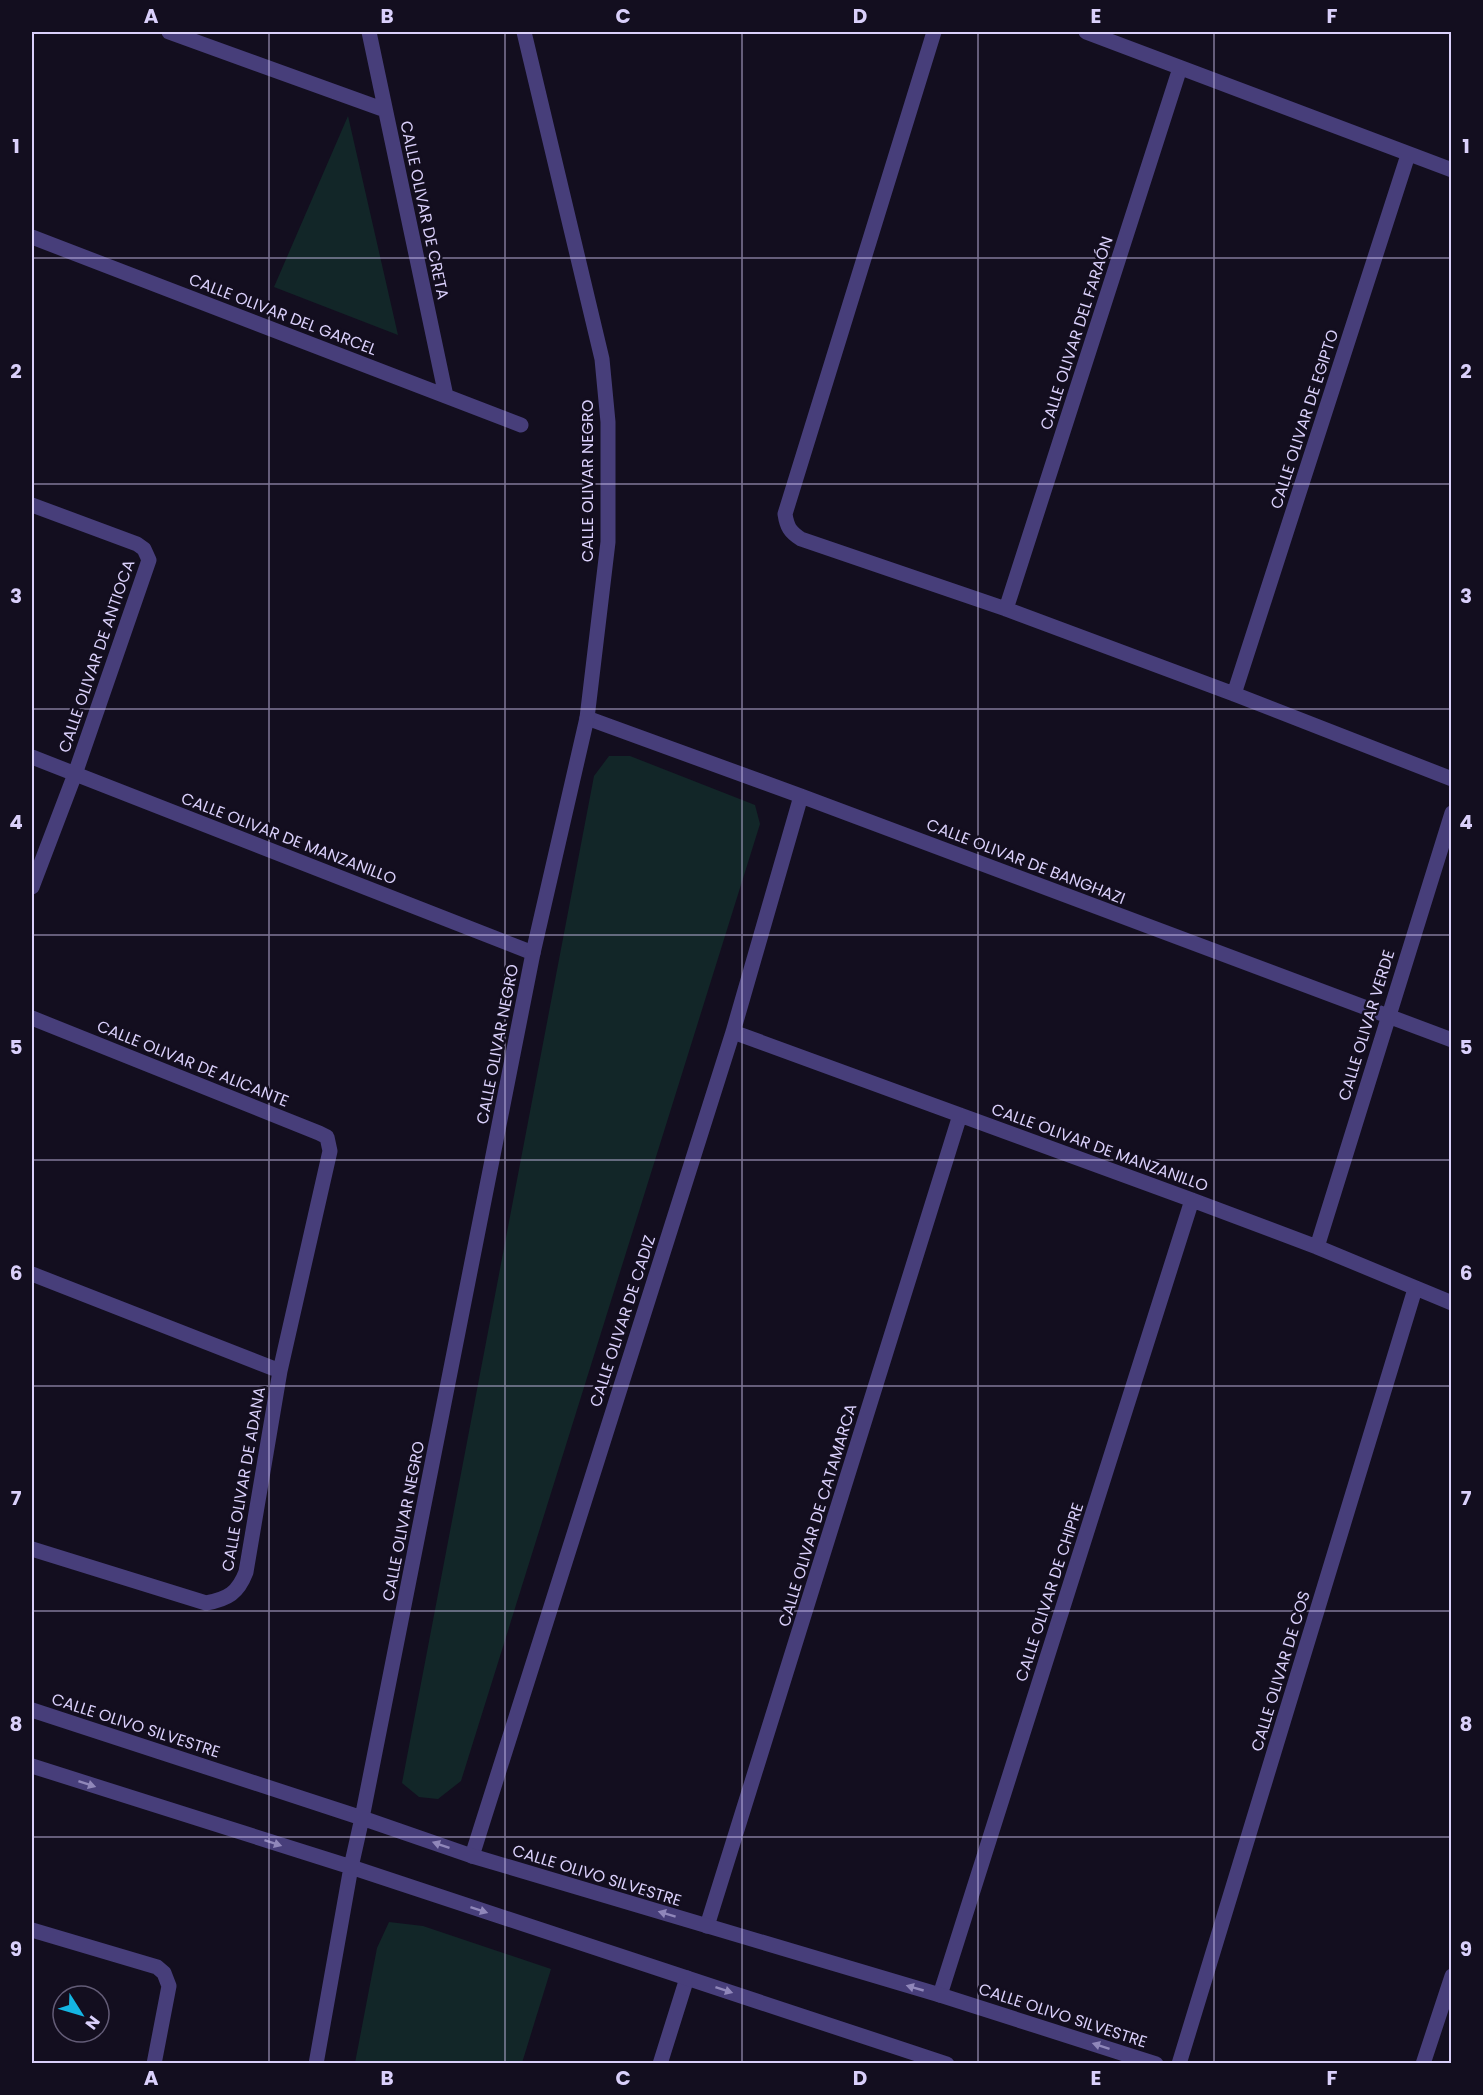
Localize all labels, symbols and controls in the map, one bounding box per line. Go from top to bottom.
text: A [144,2,159,30]
text: B [380,2,394,30]
text: C [615,2,631,30]
text: D [853,2,867,30]
text: E [1091,2,1101,30]
text: F [1327,2,1338,30]
street label: CALLE OLIVAR DE CRETA [394,119,455,302]
text: 1 [12,132,20,160]
text: 1 [1462,132,1470,160]
street label: CALLE OLIVAR DEL FARAÓN [1034,233,1119,433]
street label: CALLE OLIVAR DEL GARCEL [186,268,380,361]
street label: CALLE OLIVAR DE EGIPTO [1265,327,1344,512]
text: 2 [10,357,22,385]
text: 2 [1460,357,1472,385]
street label: CALLE OLIVAR NEGRO [576,400,599,562]
street label: CALLE OLIVAR DE ANTIOCA [53,556,140,756]
text: 3 [10,582,22,610]
text: 3 [1460,582,1472,610]
street label: CALLE OLIVAR DE MANZANILLO [178,787,400,890]
text: 4 [9,808,23,836]
text: 4 [1459,808,1473,836]
street label: CALLE OLIVAR DE BANGHAZI [923,813,1128,910]
street label: CALLE OLIVAR VERDE [1333,947,1400,1103]
street label: CALLE OLIVAR NEGRO [471,962,524,1126]
street label: CALLE OLIVAR DE ALICANTE [93,1014,292,1113]
text: 5 [10,1033,23,1061]
text: 5 [1460,1033,1473,1061]
street label: CALLE OLIVAR DE MANZANILLO [988,1097,1211,1197]
street label: CALLE OLIVAR DE CADIZ [584,1232,661,1410]
text: 6 [10,1259,22,1287]
text: 6 [1460,1259,1472,1287]
street label: CALLE OLIVAR DE ADANA [216,1385,271,1573]
street label: CALLE OLIVAR DE CATAMARCA [773,1401,862,1630]
street label: CALLE OLIVAR NEGRO [377,1439,430,1603]
text: 7 [11,1484,22,1512]
text: 7 [1461,1484,1472,1512]
street label: CALLE OLIVAR DE CHIPRE [1010,1500,1089,1685]
street label: CALLE OLIVAR DE COS [1245,1588,1316,1754]
street label: CALLE OLIVO SILVESTRE [49,1687,223,1764]
text: 8 [10,1710,22,1738]
text: 8 [1460,1710,1472,1738]
one-way arrow [78,1780,96,1789]
one-way arrow [264,1839,282,1848]
street label: CALLE OLIVO SILVESTRE [509,1839,684,1912]
one-way arrow [431,1840,449,1850]
one-way arrow [470,1905,488,1915]
one-way arrow [658,1909,676,1918]
text: 9 [10,1935,22,1963]
text: 9 [1460,1935,1472,1963]
street label: CALLE OLIVO SILVESTRE [976,1977,1150,2054]
one-way arrow [905,1983,923,1992]
north arrow [51,1984,111,2044]
one-way arrow [715,1986,733,1995]
text: N [80,2011,105,2034]
one-way arrow [1092,2041,1110,2050]
text: A [144,2064,159,2092]
text: B [380,2064,394,2092]
text: C [615,2064,631,2092]
text: D [853,2064,867,2092]
text: E [1091,2064,1101,2092]
text: F [1327,2064,1338,2092]

